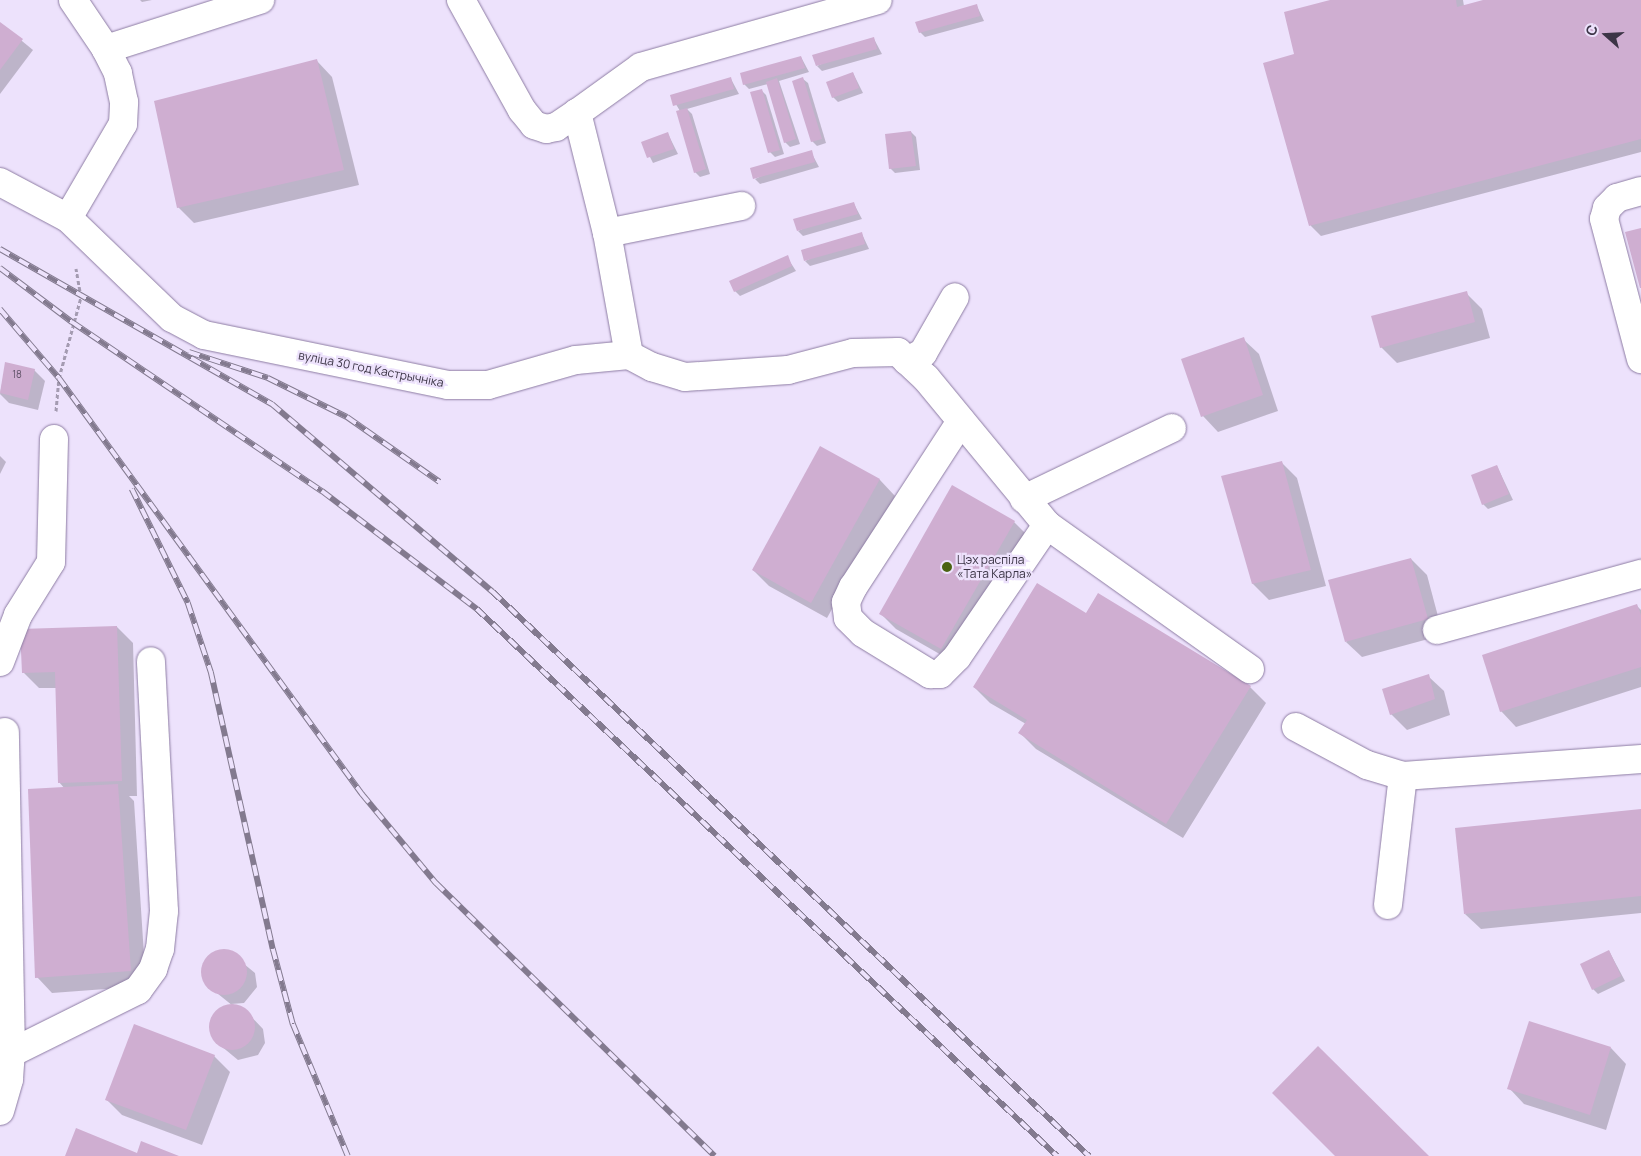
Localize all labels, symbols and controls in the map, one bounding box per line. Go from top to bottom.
north arrow [1581,10,1631,60]
text: С [1581,22,1602,38]
street label: вуліца 30 год Кастрычніка [297,348,445,390]
house number: 18 [12,369,22,381]
place label: Цэх распіла «Тата Карла» [957,553,1032,581]
marker: Цэх распіла «Тата Карла» [941,561,953,573]

